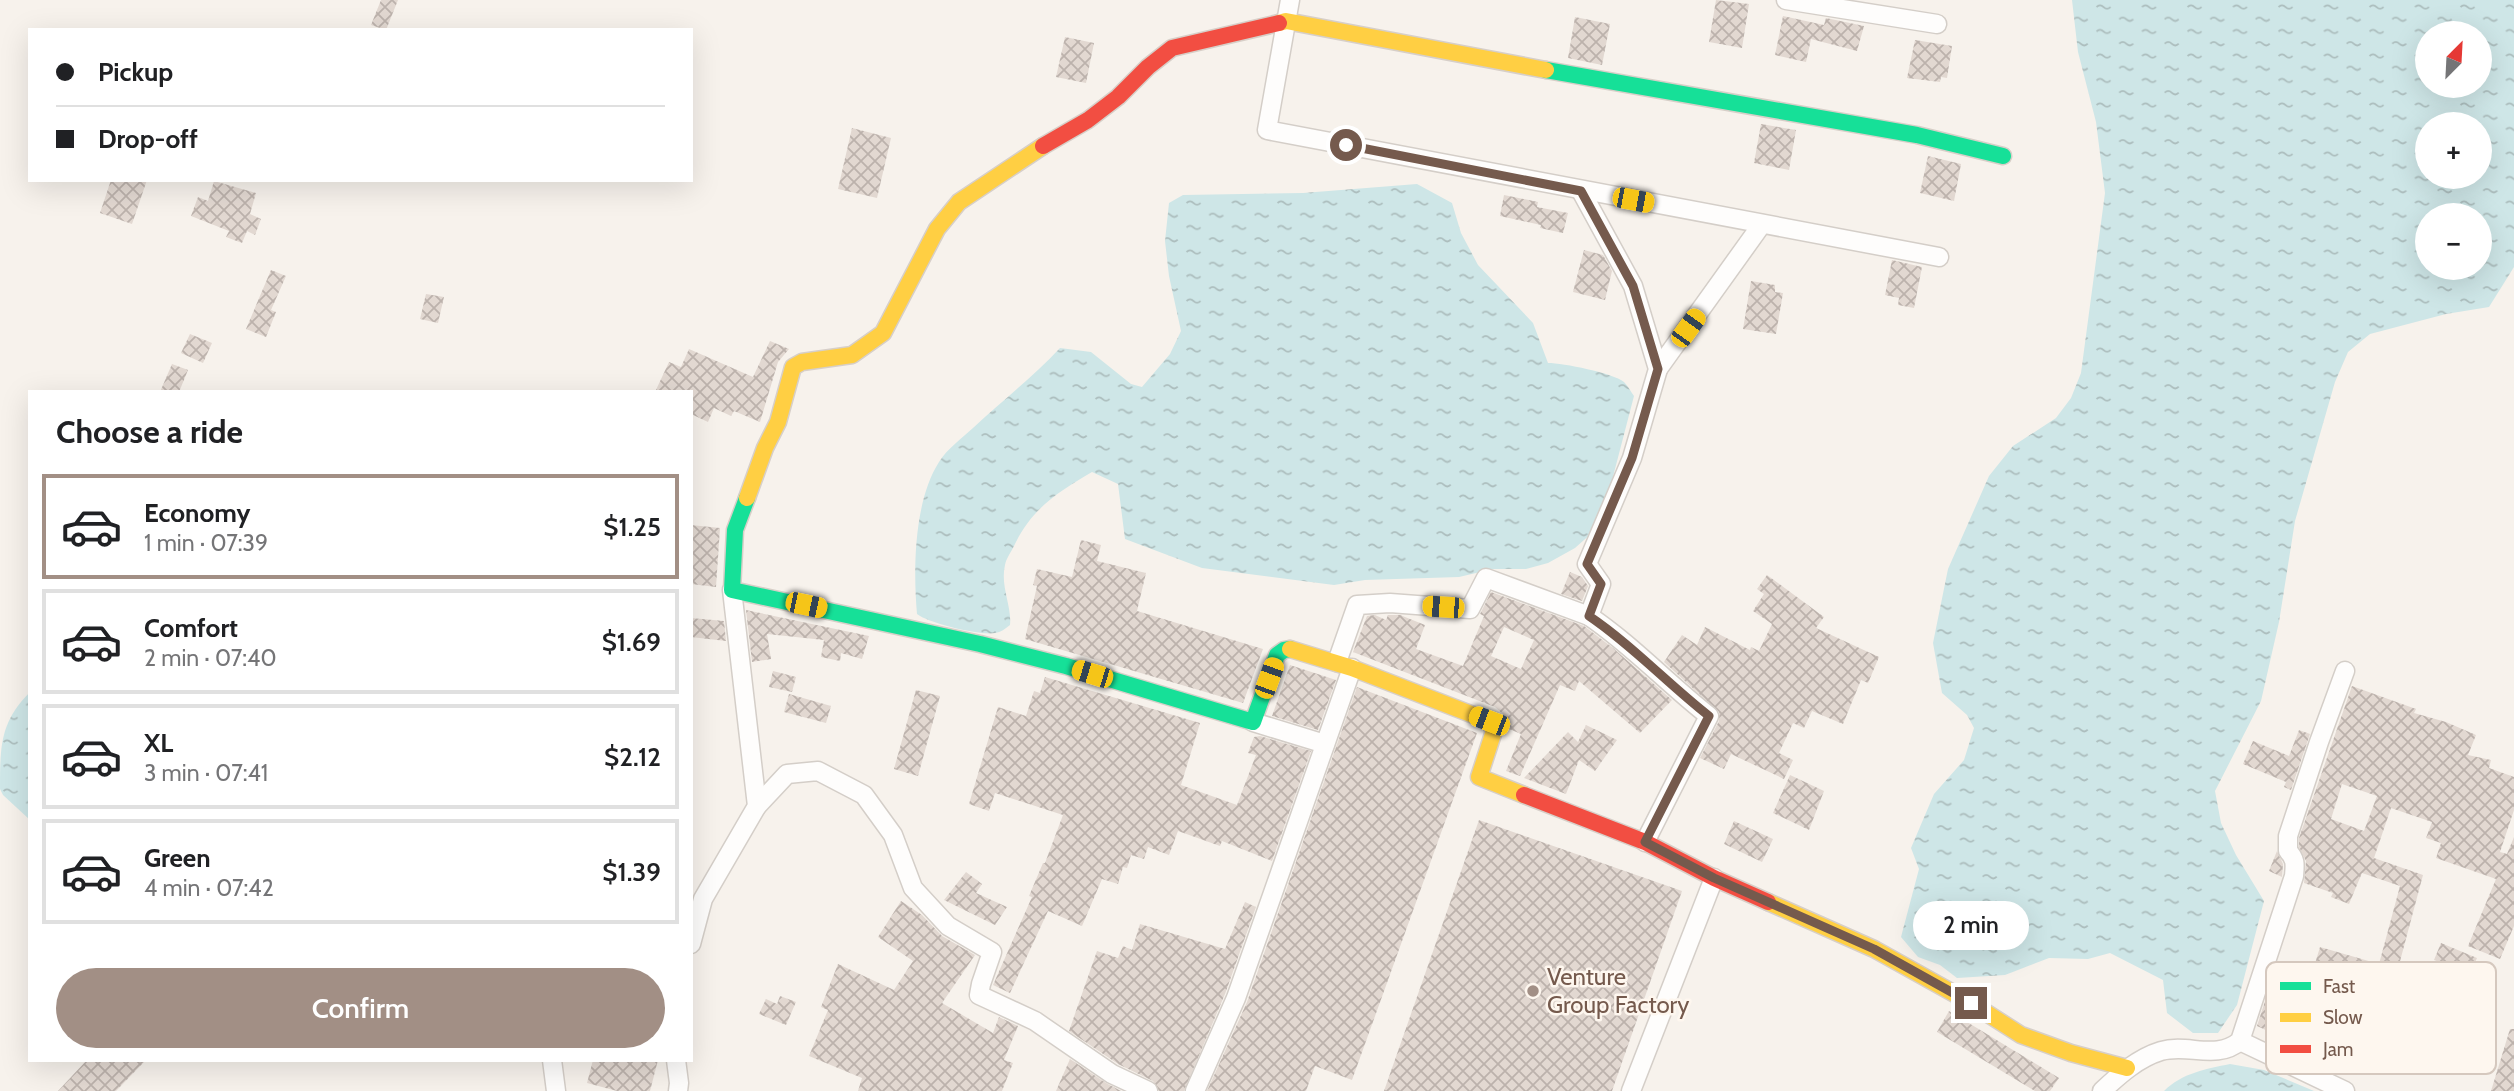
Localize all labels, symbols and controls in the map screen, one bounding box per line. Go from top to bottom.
north arrow [2415,21,2492,98]
map controls [2415,21,2492,280]
text: Pickup [98,56,173,88]
button: + [2415,112,2492,189]
text: Drop-off [98,123,198,155]
route start [1330,129,1362,161]
car [1611,186,1656,214]
button: − [2415,203,2492,280]
car [1668,305,1709,351]
text: Choose a ride [56,412,243,451]
icon: car [60,495,123,558]
text: Economy [144,497,250,529]
text: $1.25 [603,511,661,543]
text: 1 min · 07:39 [144,529,268,557]
car [784,590,829,620]
car [1422,595,1465,619]
icon: car [60,610,123,673]
text: Comfort [144,612,238,644]
text: $1.69 [602,626,661,658]
text: 2 min · 07:40 [144,644,276,672]
car [1252,655,1287,701]
car [1069,658,1116,690]
car [1466,704,1513,738]
icon: car [60,725,123,788]
text: XL [144,727,173,759]
text: $2.12 [604,741,661,773]
text: 3 min · 07:41 [144,759,268,787]
icon: car [60,840,123,903]
text: Green [144,842,211,874]
text: $1.39 [602,856,661,888]
text: 4 min · 07:42 [144,874,274,902]
callout: 2 min [1913,902,2029,950]
text: 2 min [1943,911,1999,939]
place label: Venture Group Factory [1547,962,1689,1019]
legend [2266,962,2496,1074]
button: Confirm [56,968,665,1048]
text: Fast [2323,975,2356,998]
marker: Venture Group Factory [1525,983,1541,999]
route end [1955,987,1987,1019]
text: Slow [2323,1006,2363,1029]
text: Jam [2322,1038,2353,1061]

